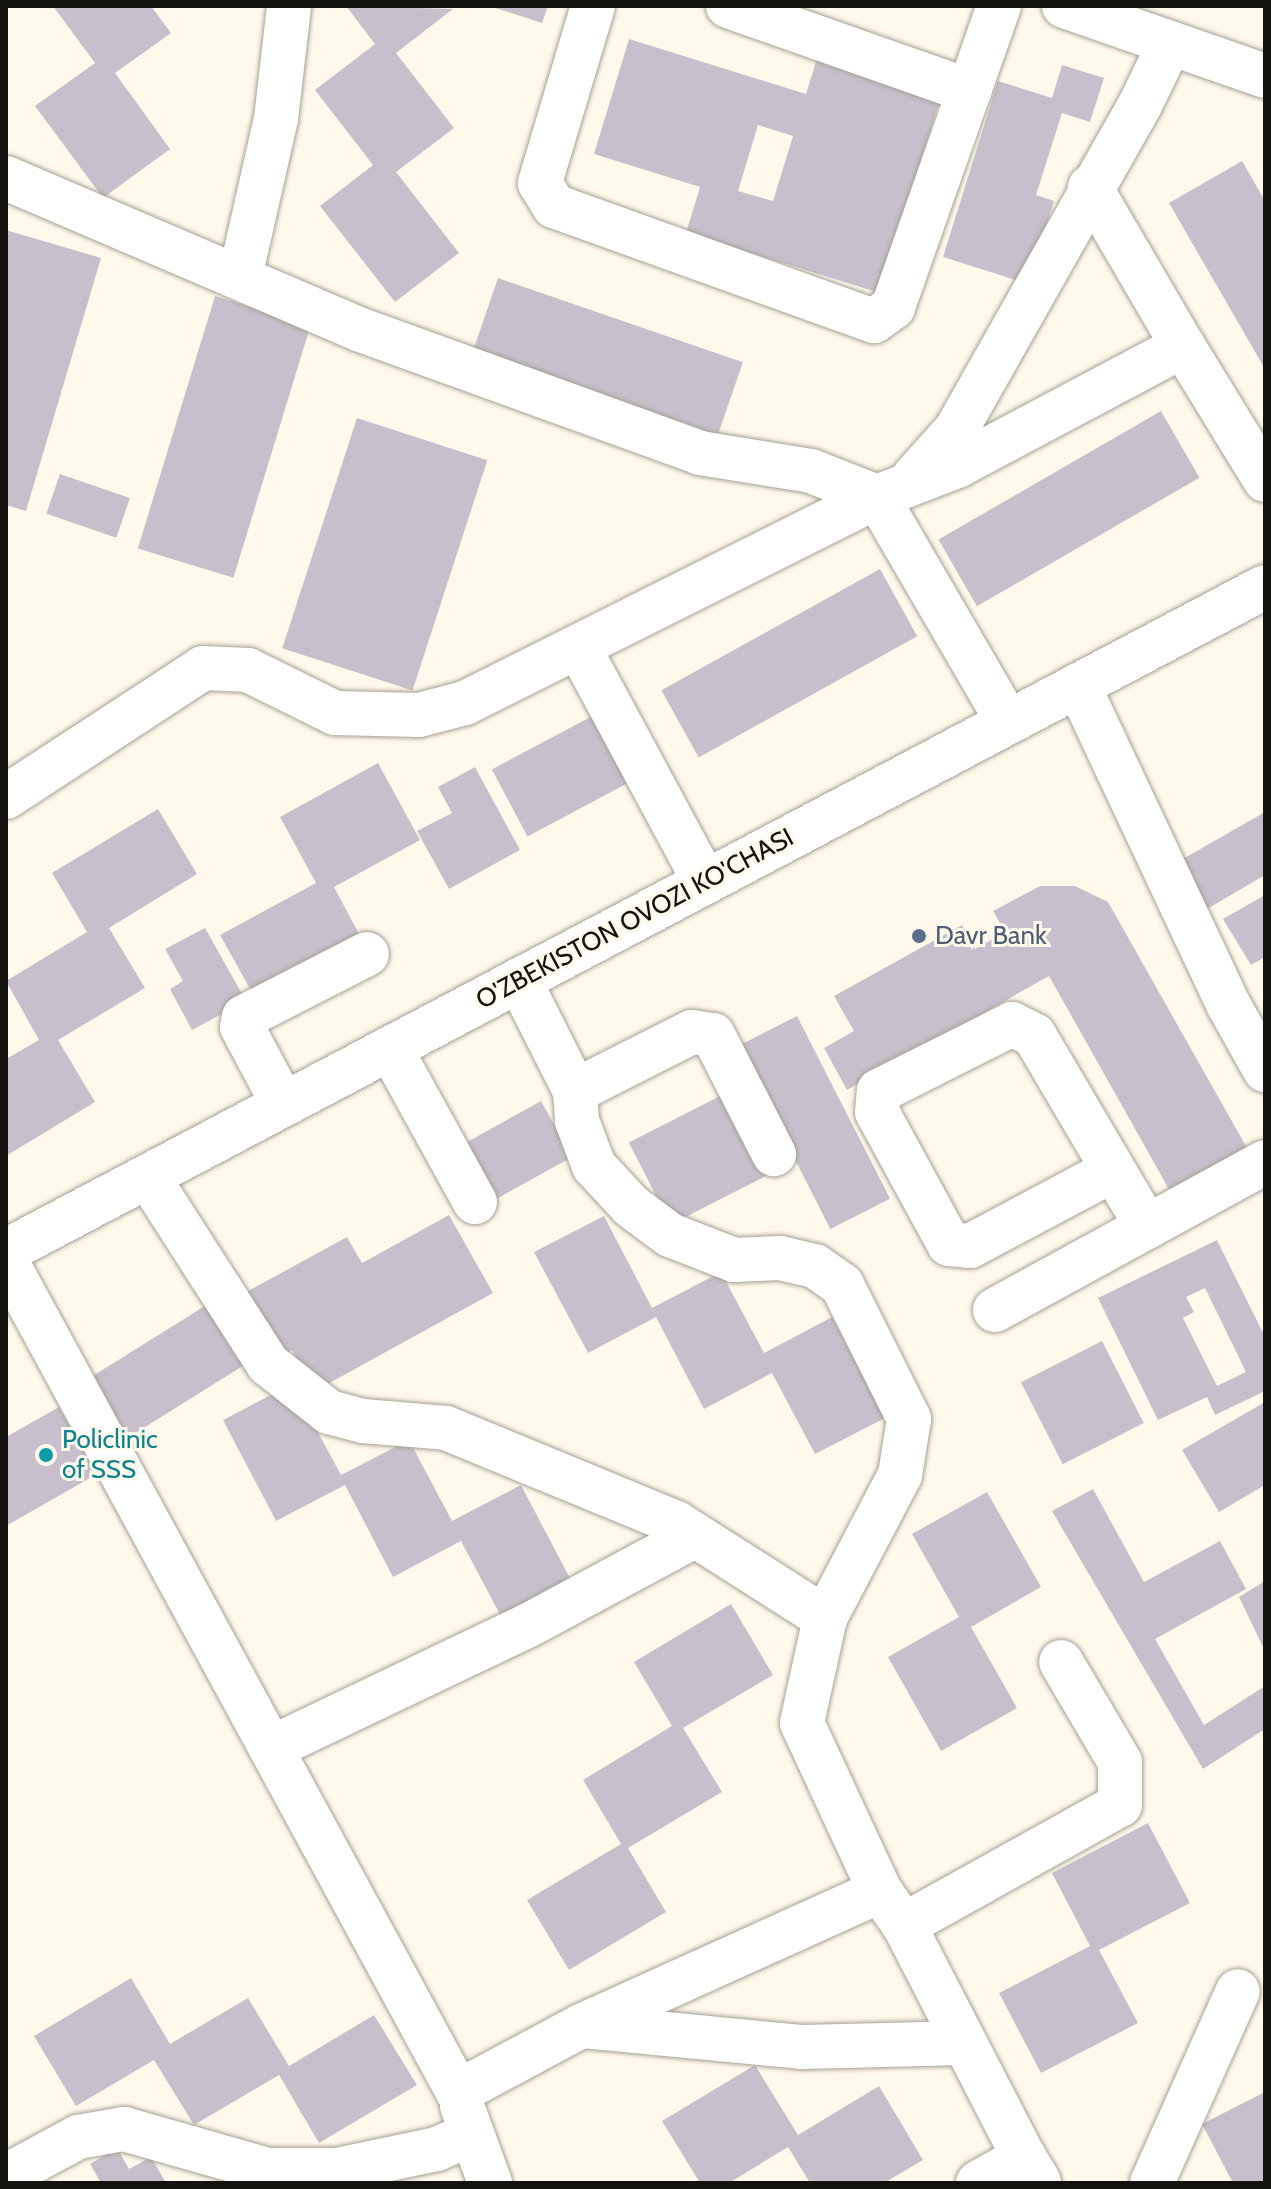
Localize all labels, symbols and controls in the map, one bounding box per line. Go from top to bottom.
street label: O'ZBEKISTON OVOZI KO'CHASI [471,822,799,1016]
place label: Davr Bank [935,920,1047,952]
marker: Davr Bank [910,927,928,945]
place label: Policlinic of SSS [62,1424,158,1486]
marker: Policlinic of SSS [37,1446,55,1464]

